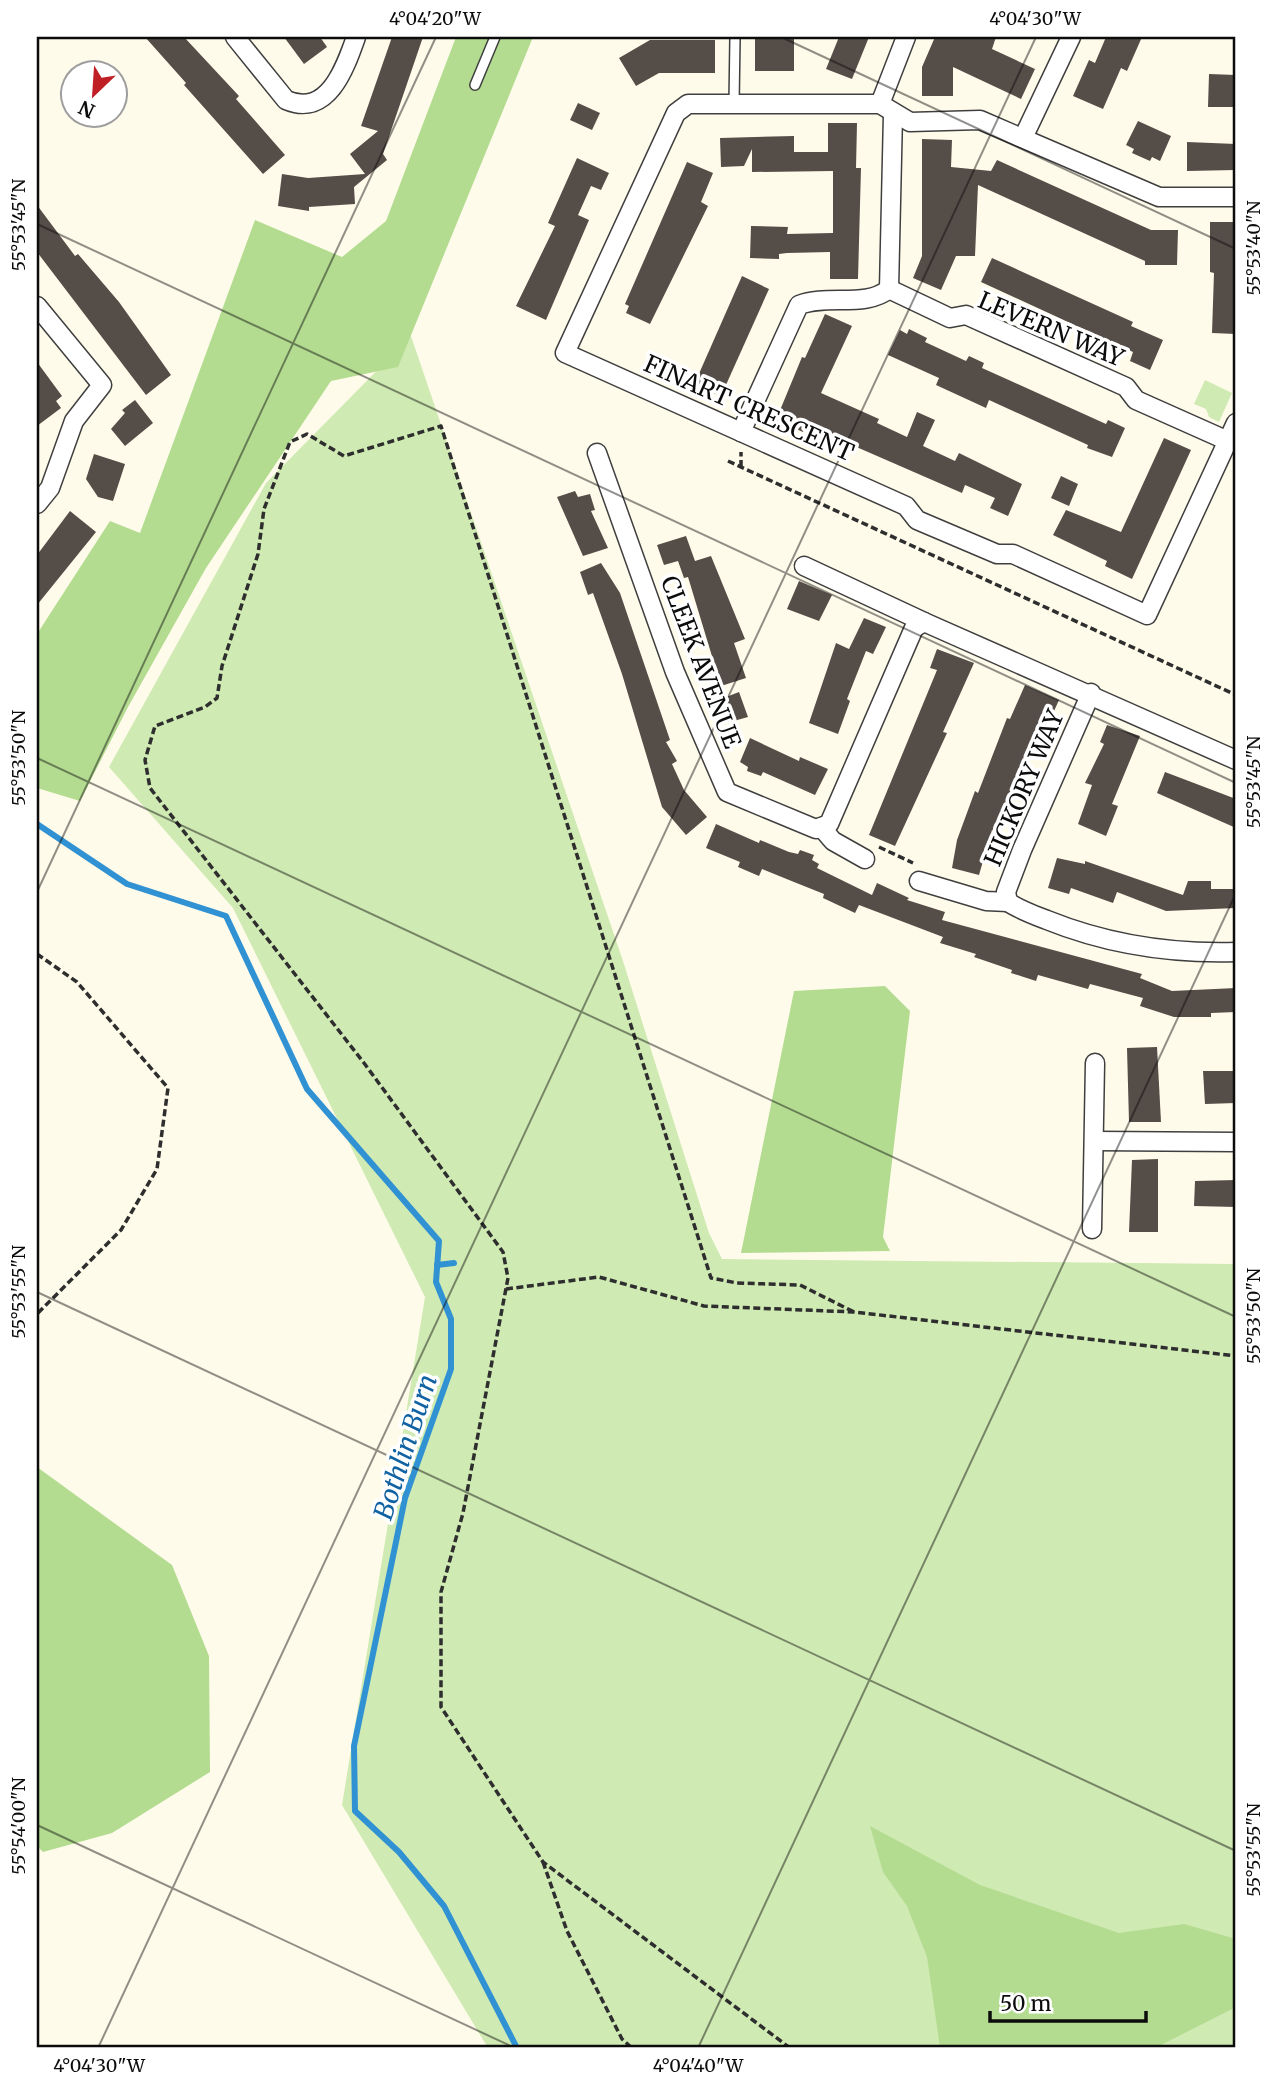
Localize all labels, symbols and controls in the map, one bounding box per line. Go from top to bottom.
text: 4°04'20"W [389,7,482,30]
text: 4°04'30"W [989,7,1082,30]
north arrow [60,60,130,130]
text: N [75,95,99,123]
text: 55°53'45"N [7,179,30,271]
text: 55°53'40"N [1242,200,1265,296]
street label: LEVERN WAY [974,284,1129,374]
street label: FINART CRESCENT [639,348,859,468]
street label: CLEEK AVENUE [654,571,748,753]
street label: HICKORY WAY [977,705,1071,871]
text: 55°53'50"N [7,710,30,806]
text: 55°53'45"N [1242,736,1265,828]
text: 55°53'55"N [7,1245,30,1339]
text: 55°53'50"N [1242,1268,1265,1364]
water label: Bothlin Burn [366,1370,444,1524]
text: 55°54'00"N [7,1777,30,1875]
text: 55°53'55"N [1242,1803,1265,1897]
scale bar [990,1980,1145,2024]
text: 50 m [1000,1990,1051,2017]
text: 4°04'30"W [53,2054,146,2077]
text: 4°04'40"W [653,2054,744,2077]

